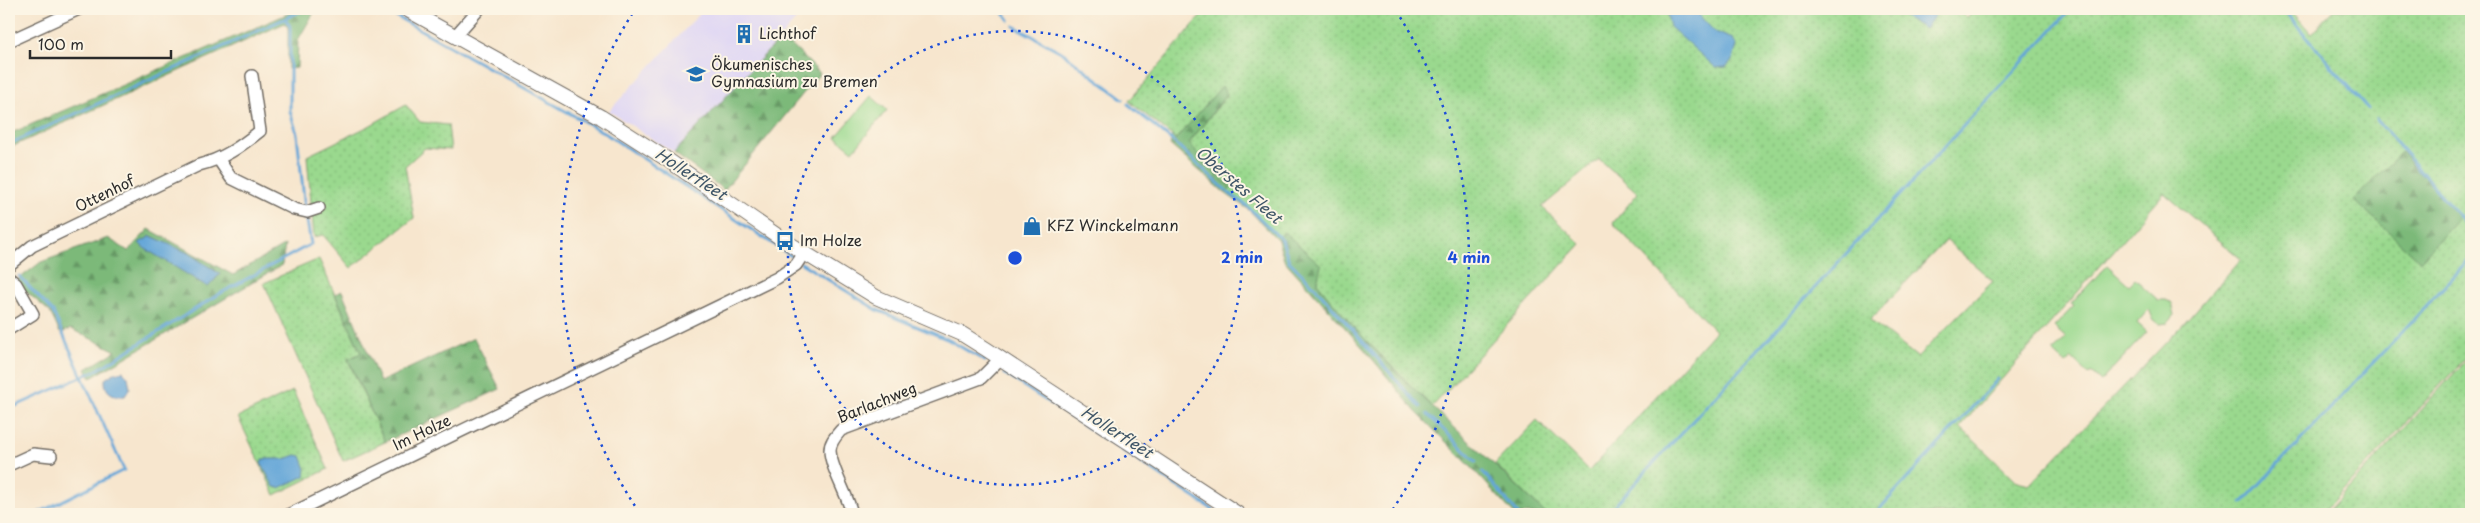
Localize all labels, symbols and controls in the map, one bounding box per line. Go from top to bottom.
place label: Lichthof [759,21,817,44]
building icon: Lichthof [733,23,755,45]
scale bar [30,28,171,60]
text: 100 m [38,32,84,55]
place label: Ökumenisches Gymnasium zu Bremen [711,52,878,92]
school or university icon: Ökumenisches Gymnasium zu Bremen [685,63,707,85]
water label: Oberstes Fleet [1191,140,1289,230]
water label: Hollerfleet [651,141,734,207]
street label: Ottenhof [71,168,139,217]
place label: KFZ Winckelmann [1047,213,1179,236]
shop icon: KFZ Winckelmann [1021,215,1043,237]
place label: Im Holze [800,228,862,251]
bus stop icon: Im Holze [774,230,796,252]
text: 2 min [1221,245,1263,268]
text: 4 min [1448,245,1490,268]
centre of rings [1006,249,1024,267]
street label: Barlachweg [833,375,920,428]
water label: Hollerfleet [1077,399,1160,465]
street label: Im Holze [388,408,454,456]

